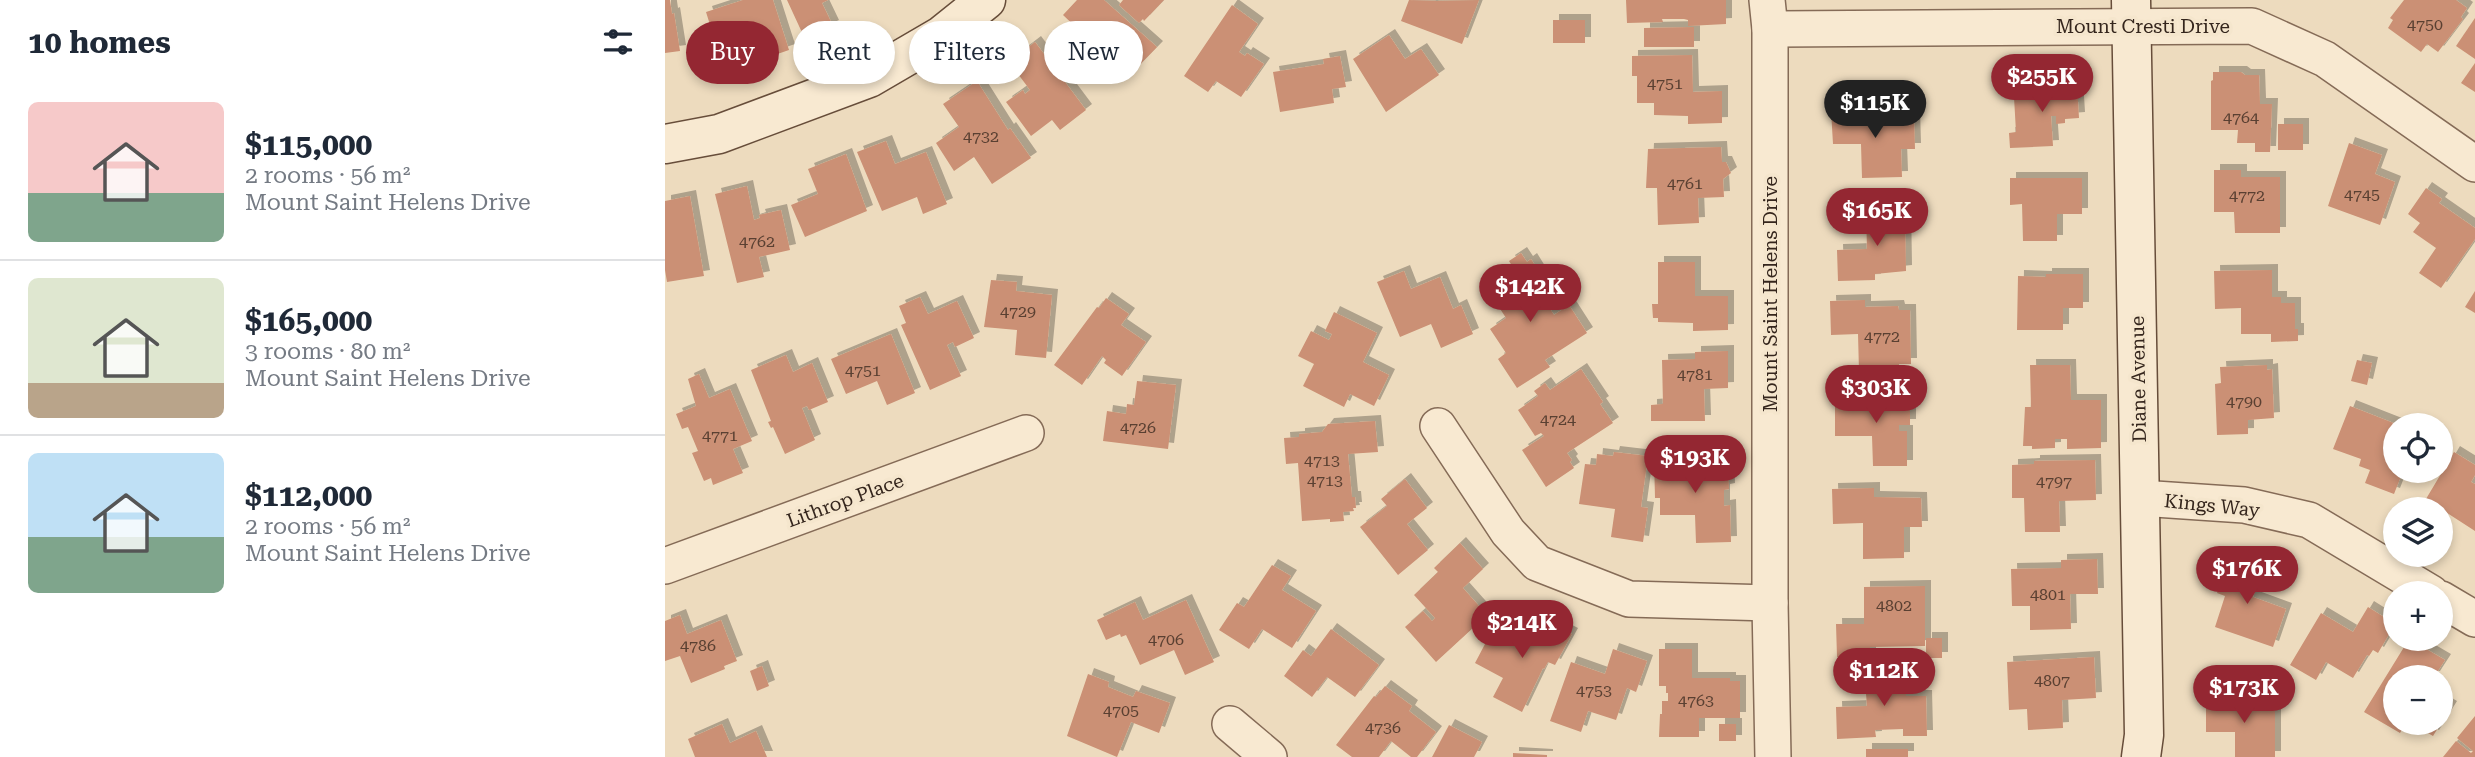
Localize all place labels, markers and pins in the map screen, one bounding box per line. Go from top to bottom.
pin: $255K [1993,54,2091,114]
pin: $115K [1826,80,1924,140]
pin: $165K [1828,188,1926,248]
pin: $142K [1481,264,1579,324]
pin: $303K [1827,366,1925,425]
pin: $193K [1646,435,1744,495]
pin: $176K [2198,546,2296,606]
pin: $214K [1473,600,1571,660]
pin: $112K [1835,648,1933,708]
pin: $173K [2195,666,2293,725]

